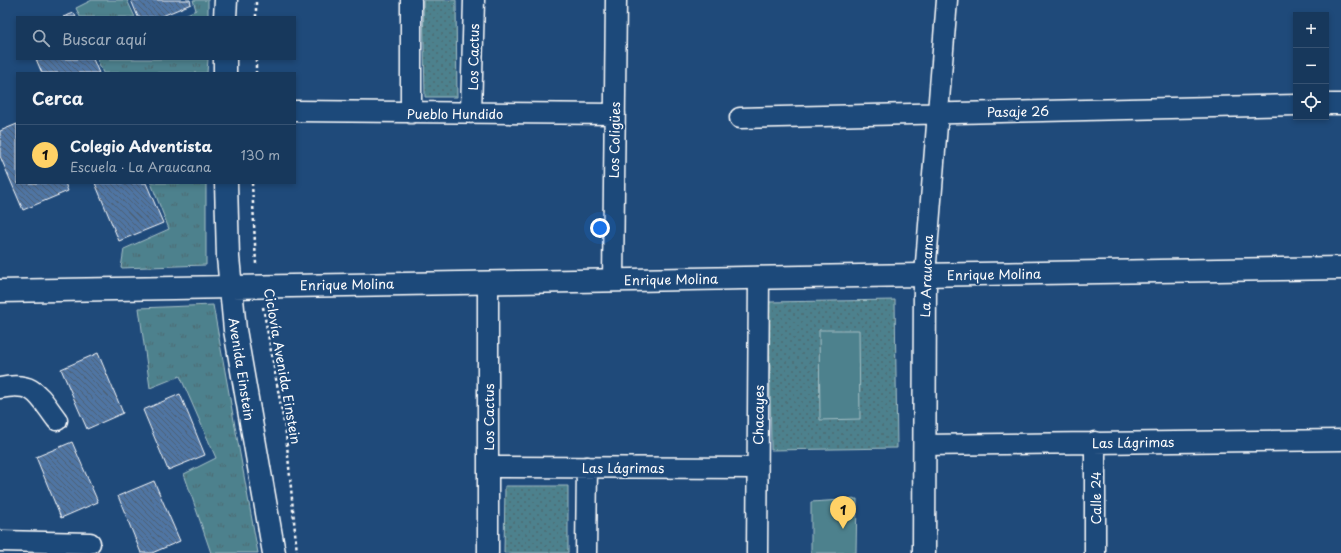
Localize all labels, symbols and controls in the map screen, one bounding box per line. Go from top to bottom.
map controls [1293,12,1329,120]
button: + [1293,12,1329,48]
search box [16,16,296,60]
street label: Los Cactus [463,23,483,91]
icon: search [30,27,52,49]
text: Buscar aquí [62,27,146,50]
button: − [1293,48,1329,84]
button: locate [1293,84,1329,120]
text: Cerca [32,85,83,111]
street label: Pasaje 26 [987,101,1049,121]
street label: Los Coligües [604,102,624,178]
street label: Pueblo Hundido [407,104,503,123]
text: Colegio Adventista [70,134,212,157]
text: 1 [42,145,48,164]
text: 130 m [241,145,280,164]
text: Escuela · La Araucana [70,157,211,176]
your location [590,218,610,238]
street label: La Araucana [915,233,937,318]
street label: Enrique Molina [947,264,1042,284]
street label: Enrique Molina [624,269,719,289]
street label: Enrique Molina [300,274,395,294]
street label: Ciclovía Avenida Einstein [260,287,306,445]
street label: Avenida Einstein [224,316,260,422]
street label: Los Cactus [479,384,498,450]
street label: Chacayes [748,385,768,445]
street label: Las Lágrimas [1092,432,1174,452]
street label: Las Lágrimas [582,458,664,477]
street label: Calle 24 [1086,471,1105,525]
pin: 1 [830,496,856,529]

